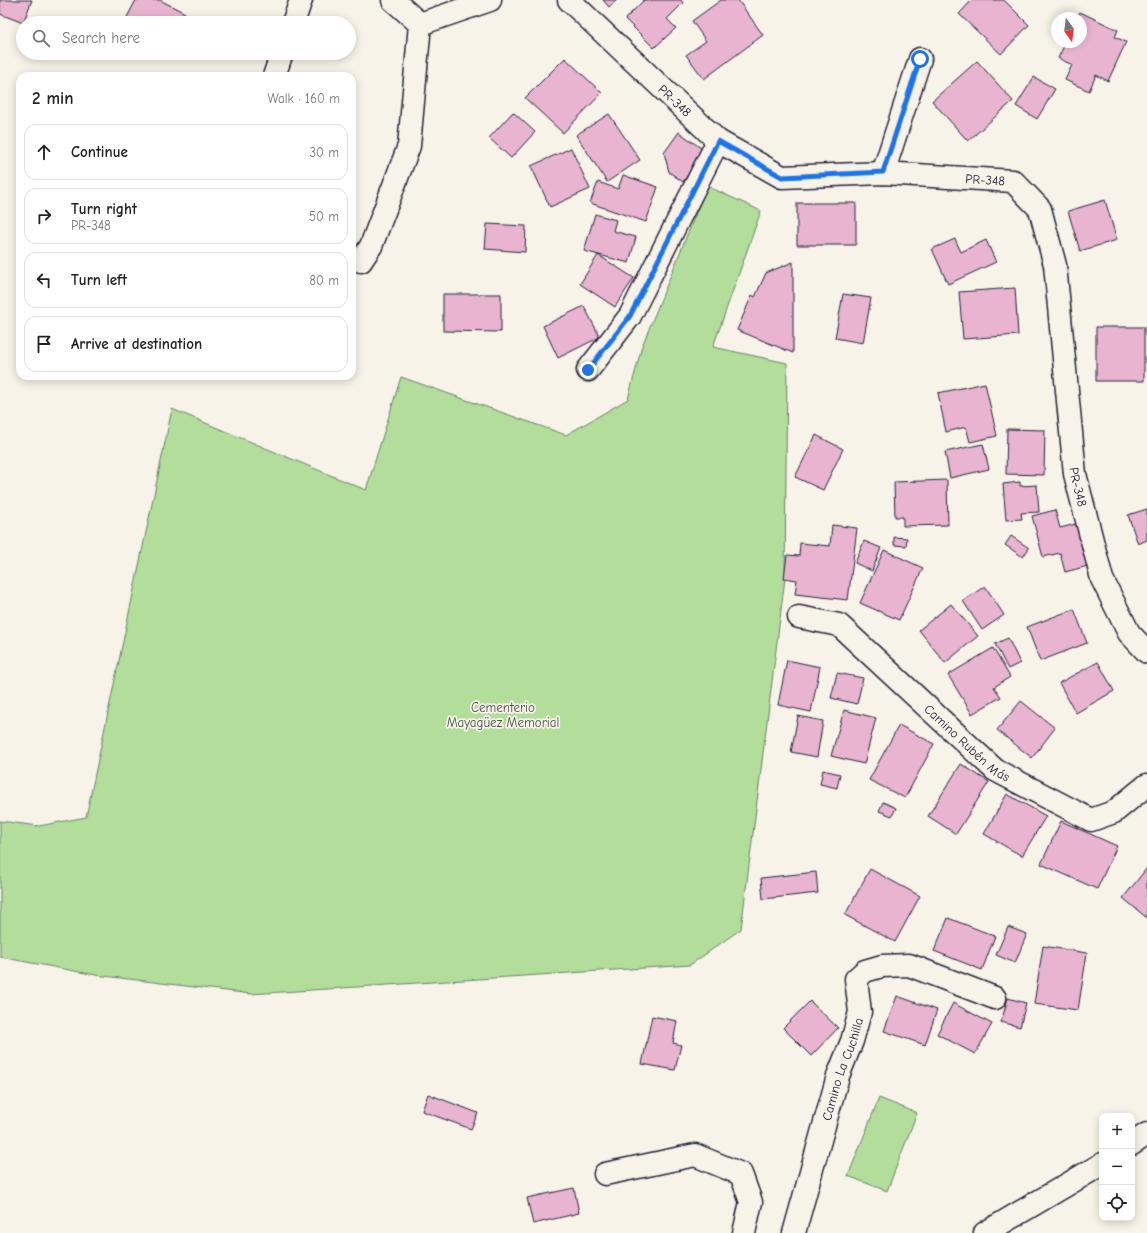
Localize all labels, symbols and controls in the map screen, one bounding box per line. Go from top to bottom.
north arrow [1051,12,1087,48]
search box [16,16,356,60]
icon: search [30,27,52,49]
text: Search here [62,29,140,47]
route start [911,50,929,68]
street label: PR-348 [655,81,695,120]
text: 2 min [32,89,73,108]
text: Walk · 160 m [268,91,340,106]
icon: ahead [33,141,55,163]
text: Continue [71,143,128,161]
text: 30 m [309,145,339,160]
street label: PR-348 [965,171,1006,188]
text: Turn right [71,200,137,218]
icon: right [33,205,55,227]
text: 50 m [309,209,339,224]
text: PR-348 [71,218,111,233]
icon: left [33,269,55,291]
text: Turn left [71,271,127,289]
text: 80 m [309,273,339,288]
icon: arrive [33,333,55,355]
text: Arrive at destination [71,335,202,353]
route end [579,361,597,379]
street label: PR-348 [1067,467,1091,508]
park label: Cementerio Mayagüez Memorial [447,700,559,730]
street label: Camino Rubén Más [921,701,1013,784]
street label: Camino La Cuchilla [818,1016,866,1122]
map controls [1099,1113,1135,1221]
button: + [1099,1113,1135,1149]
button: − [1099,1149,1135,1185]
button: locate [1099,1185,1135,1221]

